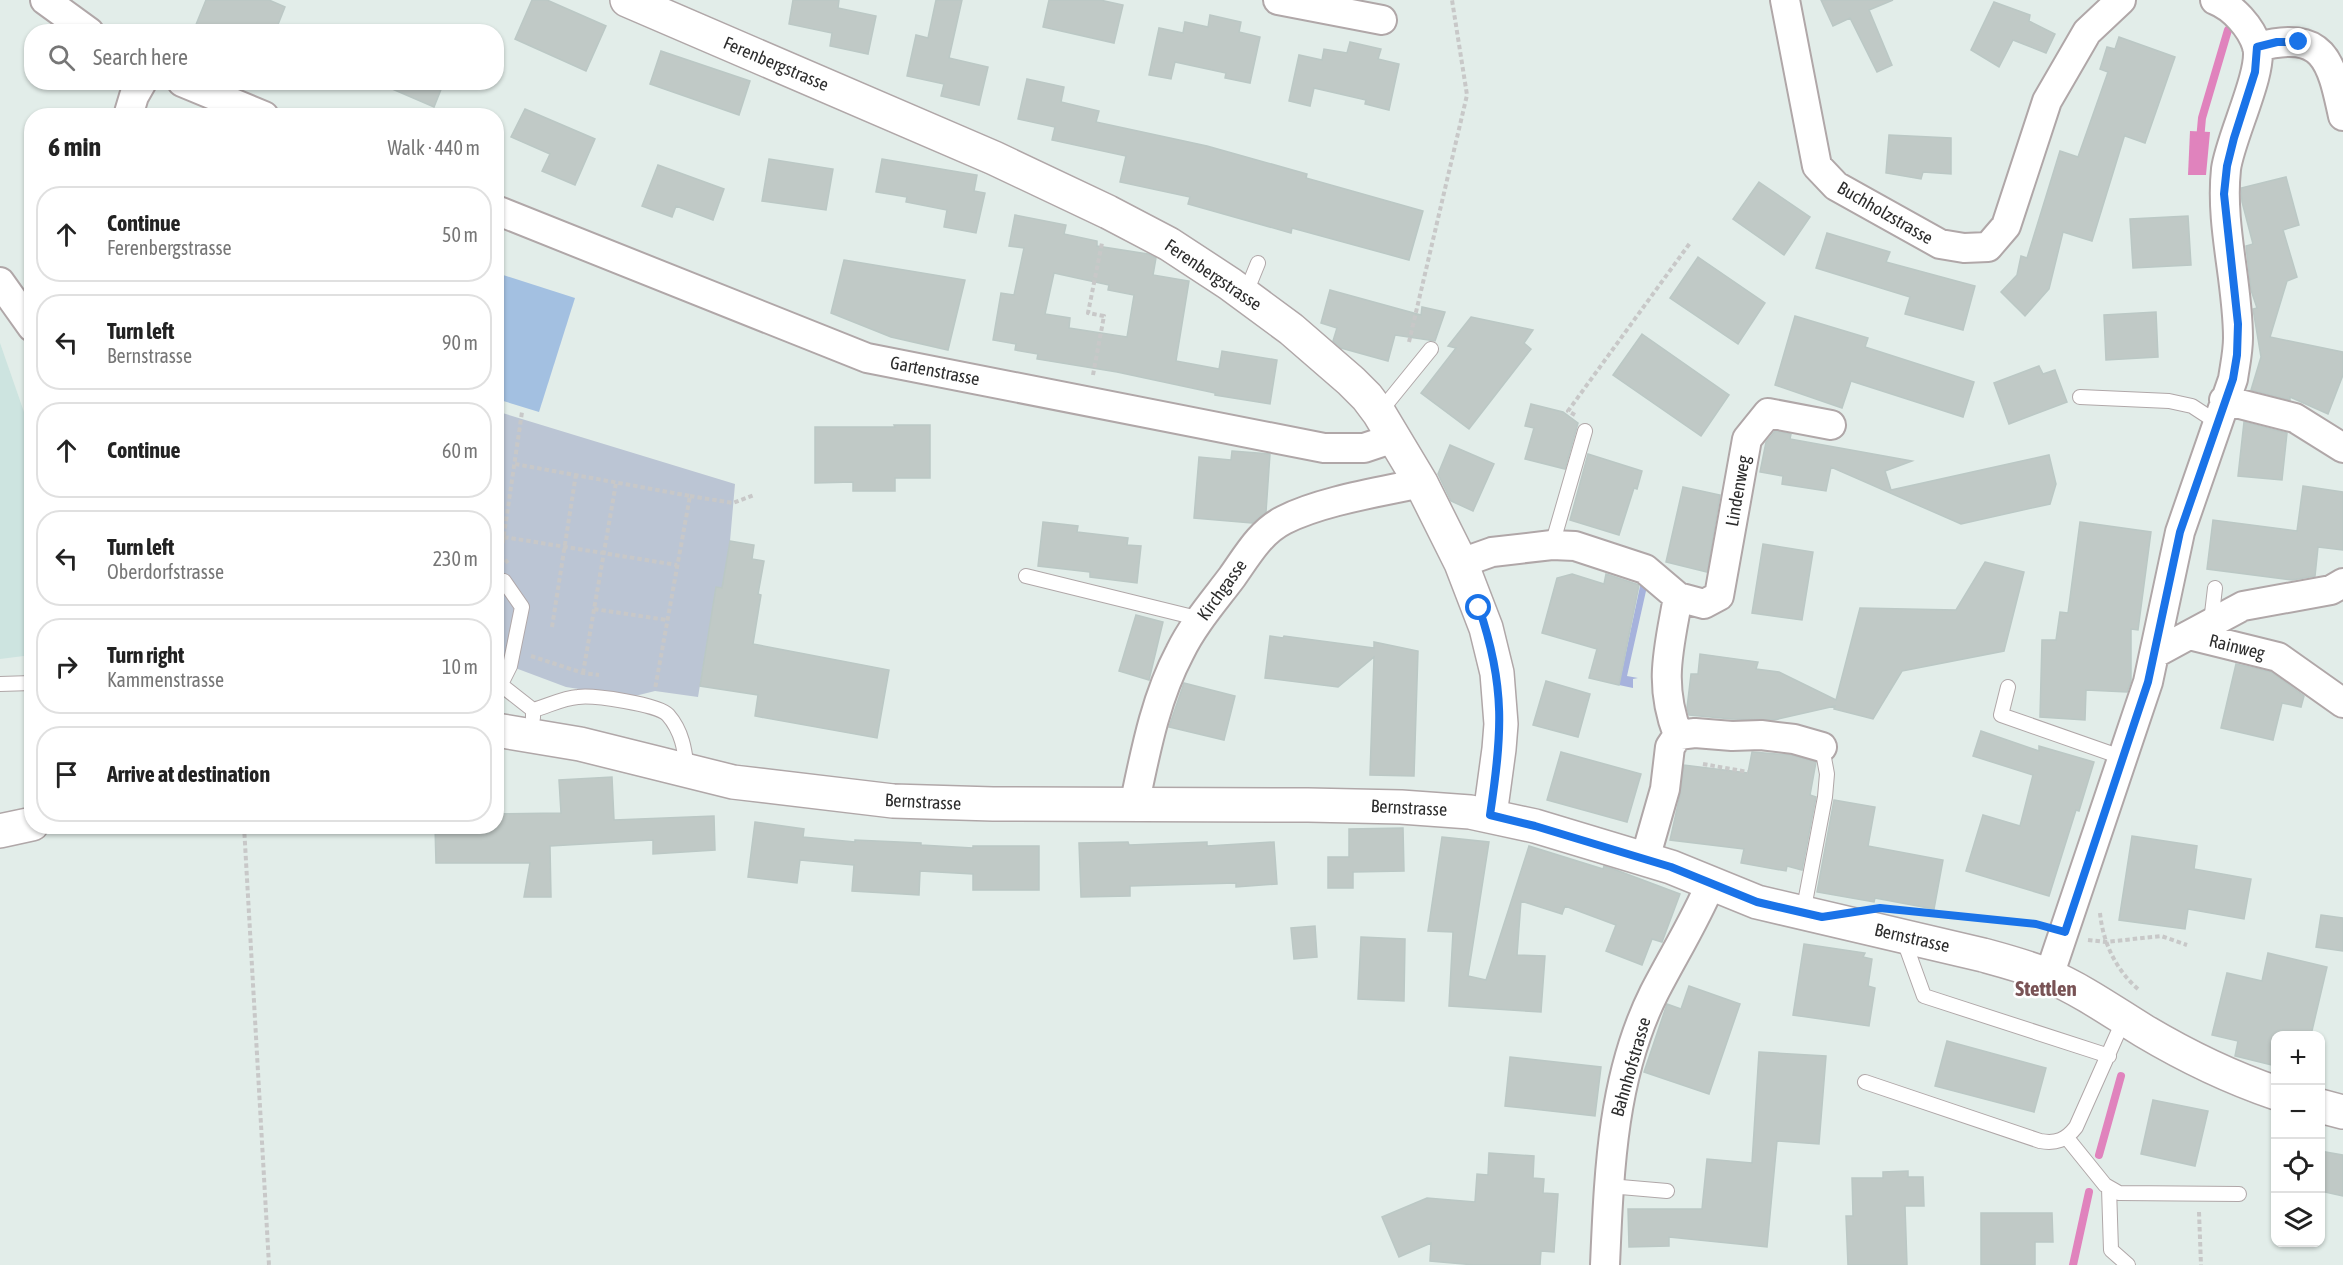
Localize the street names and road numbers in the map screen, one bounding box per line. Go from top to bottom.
street label: Ferenbergstrasse [720,32,832,95]
street label: Buchholzstrasse [1834,177,1937,248]
street label: Ferenbergstrasse [1161,235,1266,315]
street label: Gartenstrasse [889,352,982,389]
street label: Lindenweg [1721,454,1754,528]
street label: Kirchgasse [1192,555,1251,624]
street label: Rainweg [2207,629,2267,664]
street label: Bernstrasse [884,789,962,814]
street label: Bernstrasse [1370,795,1448,820]
street label: Bernstrasse [1872,919,1952,956]
street label: Bahnhofstrasse [1606,1015,1655,1119]

